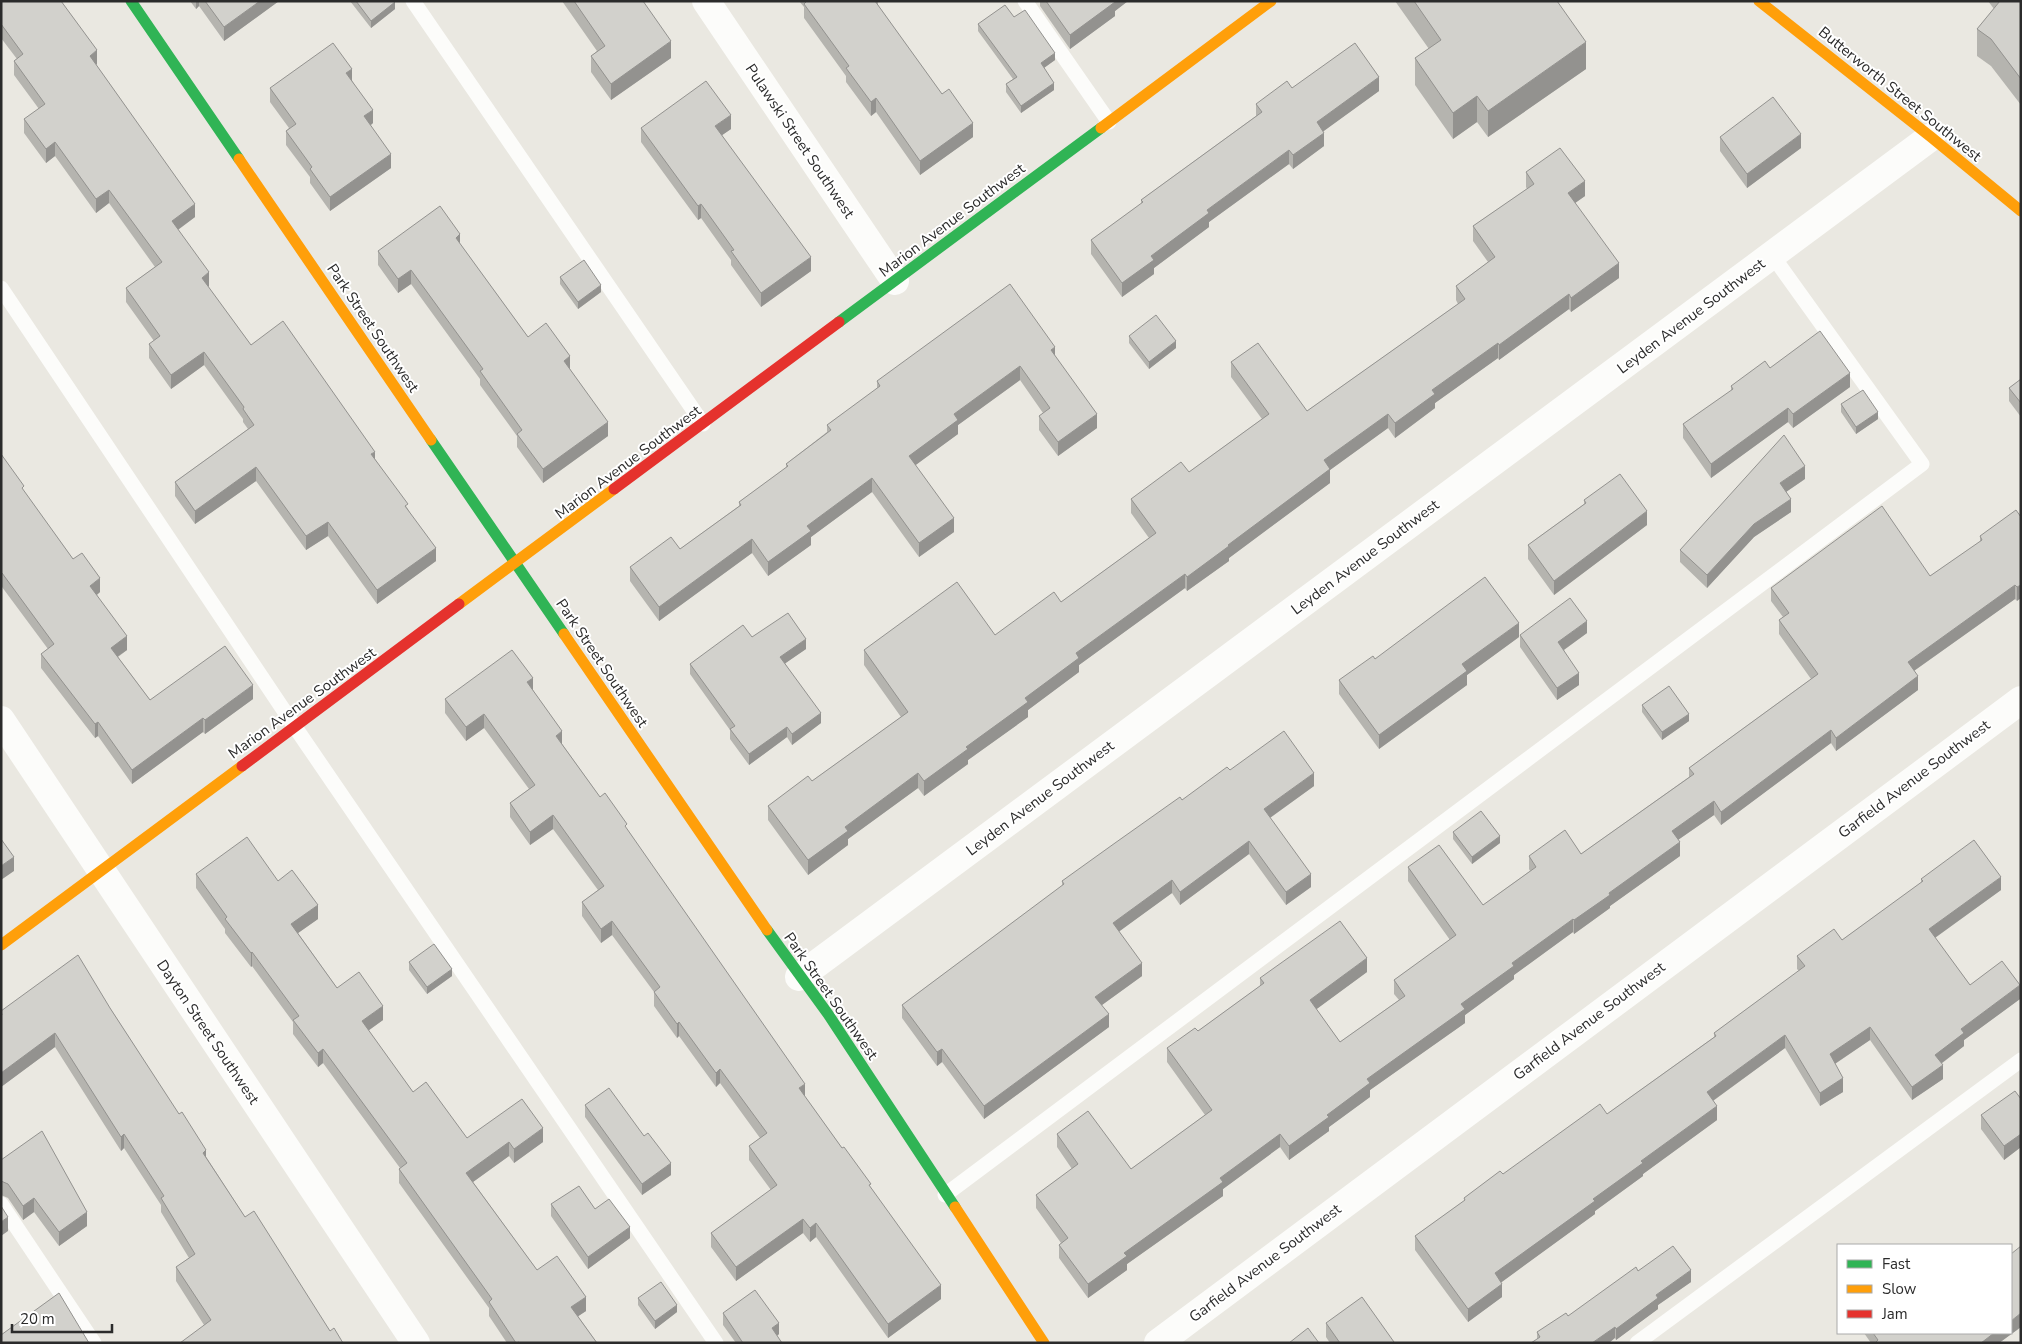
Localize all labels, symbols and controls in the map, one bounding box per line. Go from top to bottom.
street label: Butterworth Street Southwest [1814,22,1986,166]
street label: Pulawski Street Southwest [741,60,860,223]
street label: Marion Avenue Southwest [875,158,1030,281]
street label: Leyden Avenue Southwest [1613,253,1770,378]
street label: Park Street Southwest [322,260,424,397]
street label: Marion Avenue Southwest [551,400,706,523]
street label: Leyden Avenue Southwest [1287,494,1444,619]
street label: Park Street Southwest [551,595,653,732]
street label: Marion Avenue Southwest [224,642,380,763]
street label: Garfield Avenue Southwest [1834,715,1995,843]
street label: Leyden Avenue Southwest [962,735,1119,860]
street label: Park Street Southwest [779,928,883,1064]
street label: Dayton Street Southwest [152,956,264,1109]
street label: Garfield Avenue Southwest [1509,957,1670,1085]
street label: Garfield Avenue Southwest [1185,1199,1346,1327]
legend [1837,1244,2012,1334]
text: Fast [1882,1254,1911,1274]
text: Slow [1882,1279,1917,1299]
scale bar [12,1302,112,1334]
text: Jam [1881,1304,1908,1324]
text: 20 m [20,1309,55,1329]

